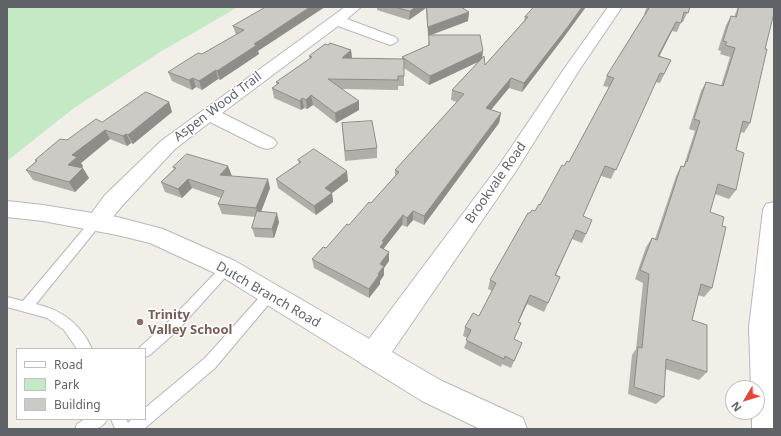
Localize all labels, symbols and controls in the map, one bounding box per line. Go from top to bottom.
street label: Aspen Wood Trail [171,69,265,145]
street label: Brookvale Road [462,139,530,227]
street label: Dutch Branch Road [213,259,323,331]
place label: Trinity Valley School [148,307,232,338]
marker: Trinity Valley School [135,317,145,327]
legend [16,348,146,420]
text: Road [54,356,83,373]
text: Park [54,376,79,393]
north arrow [725,380,765,420]
text: Building [54,396,101,413]
text: N [727,399,745,415]

